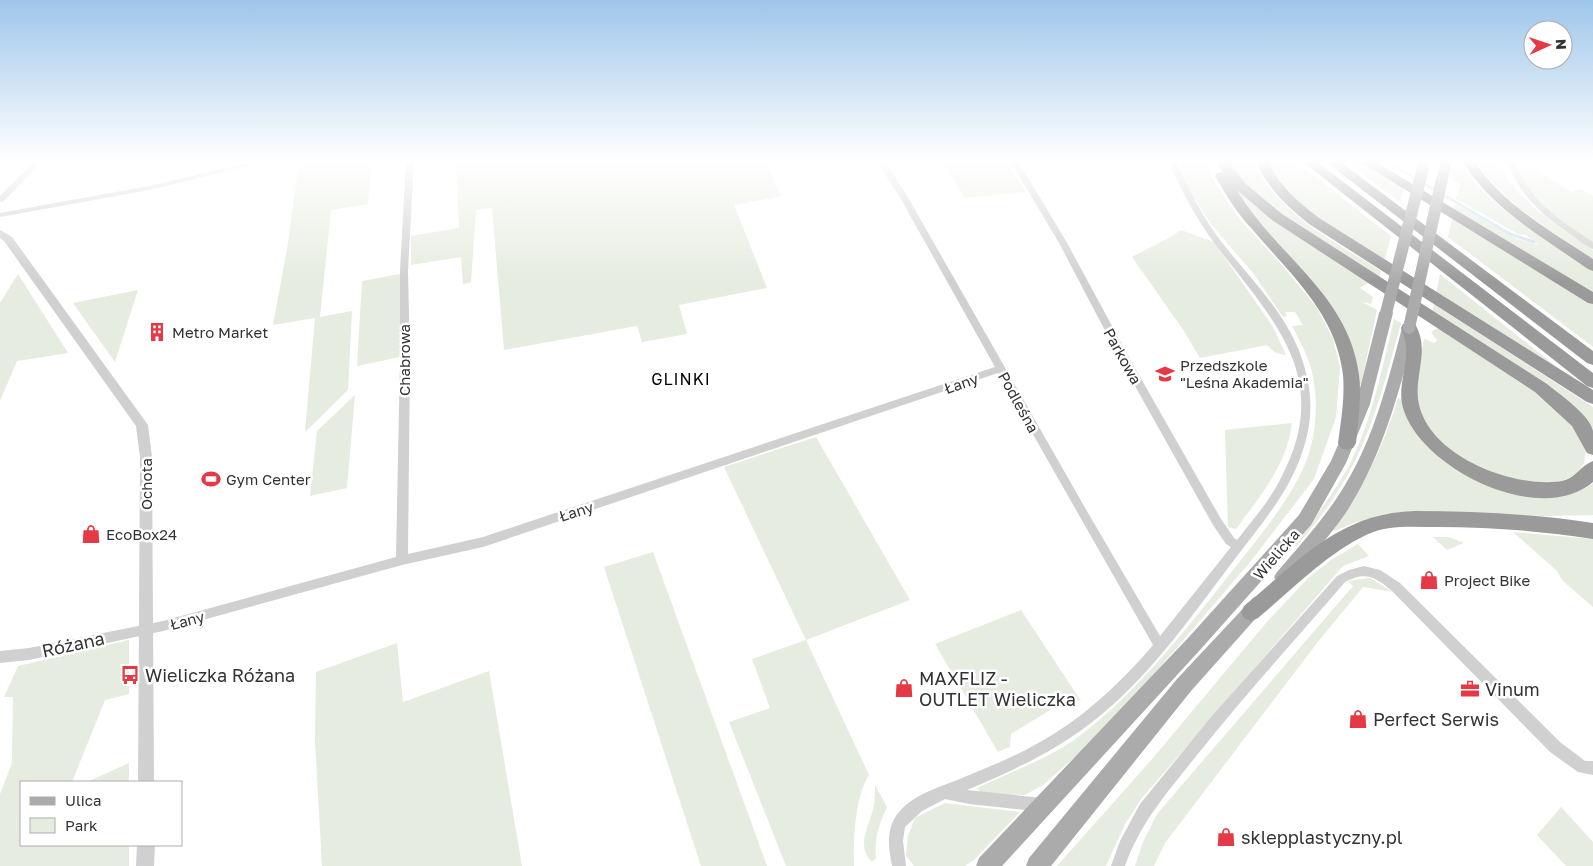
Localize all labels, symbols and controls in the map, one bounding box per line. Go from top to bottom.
north arrow [1523,20,1573,70]
text: N [1553,39,1570,50]
building icon: Metro Market [146,321,168,343]
place label: Metro Market [172,323,268,341]
street label: Chabrowa [395,324,413,396]
street label: Parkowa [1100,325,1146,387]
place label: Przedszkole "Leśna Akademia" [1180,356,1309,391]
school or university icon: Przedszkole "Leśna Akademia" [1154,363,1176,385]
street label: Podleśna [995,368,1043,436]
district label: GLINKI [651,369,711,389]
street label: Łany [942,369,981,397]
street label: Ochota [137,458,155,510]
sports icon: Gym Center [200,468,222,490]
place label: Gym Center [226,470,311,488]
street label: Łany [557,497,596,525]
shop icon: EcoBox24 [80,523,102,545]
place label: EcoBox24 [106,525,177,543]
street label: Wielicka [1249,525,1303,583]
shop icon: Project Bike [1418,569,1440,591]
place label: Project Bike [1444,571,1530,589]
street label: Łany [168,607,207,633]
street label: Różana [40,627,106,661]
bus stop icon: Wieliczka Różana [119,664,141,686]
place label: Wieliczka Różana [145,664,295,686]
place label: MAXFLIZ - OUTLET Wieliczka [919,667,1076,710]
shop icon: MAXFLIZ - OUTLET Wieliczka [893,677,915,699]
office icon: Vinum [1459,678,1481,700]
place label: Vinum [1485,678,1540,700]
shop icon: Perfect Serwis [1347,708,1369,730]
place label: Perfect Serwis [1373,708,1499,730]
legend [20,781,182,846]
text: Ulica [65,791,101,809]
text: Park [65,816,98,834]
shop icon: sklepplastyczny.pl [1215,826,1237,848]
place label: sklepplastyczny.pl [1241,826,1403,848]

